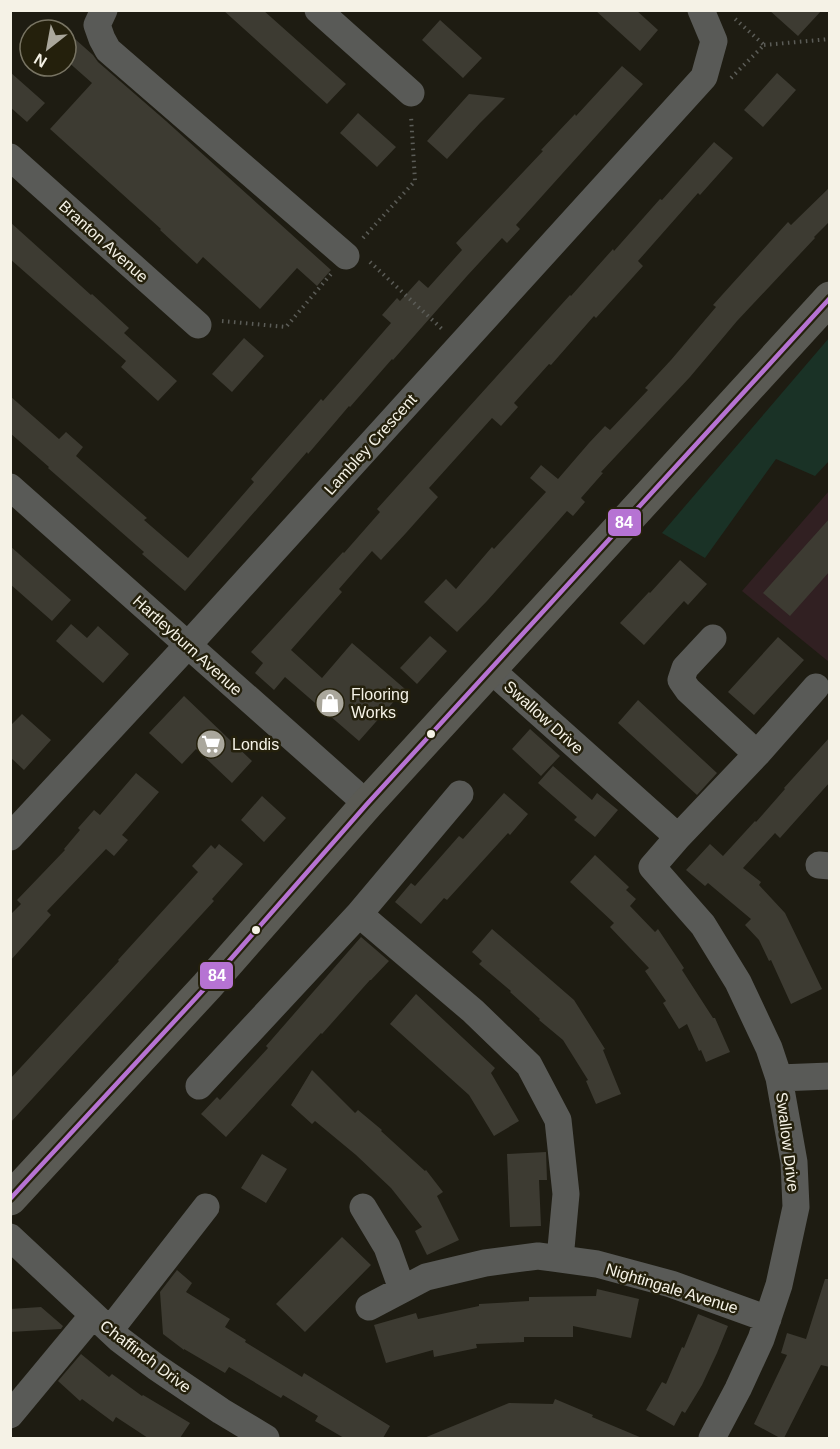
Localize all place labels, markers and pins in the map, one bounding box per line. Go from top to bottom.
place label: Flooring Works [351,686,409,721]
shop icon: Flooring Works [314,687,346,719]
supermarket icon: Londis [195,728,227,760]
unlabelled marker [425,728,437,740]
place label: Londis [232,736,279,753]
unlabelled marker [250,924,262,936]

